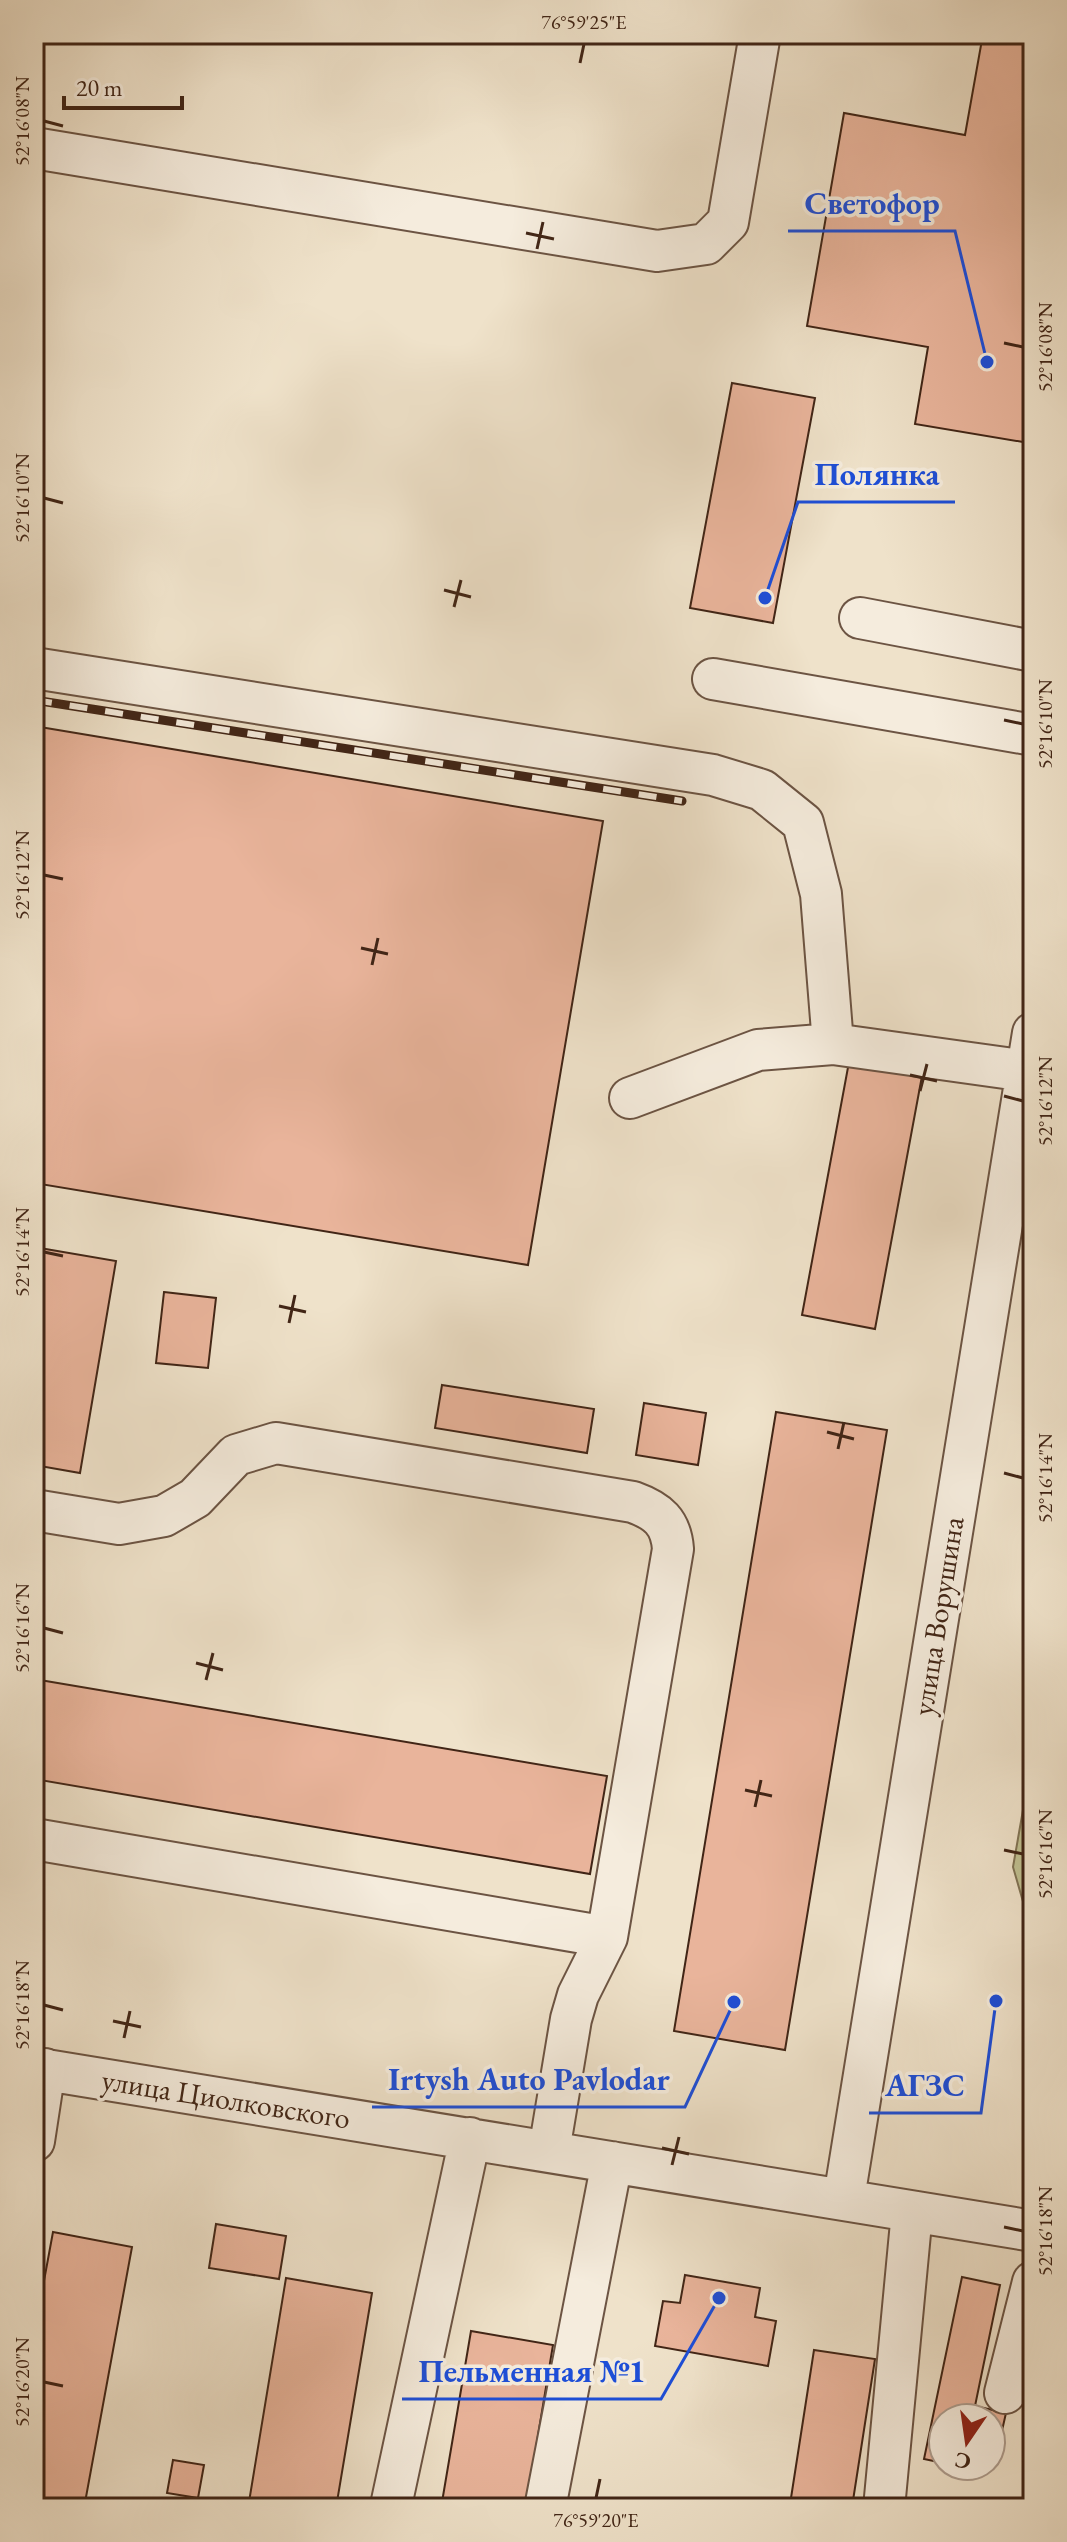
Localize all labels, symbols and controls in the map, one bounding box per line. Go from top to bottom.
text: 76°59'25"E [541,9,627,35]
scale bar [64,60,182,110]
text: 20 m [76,72,123,103]
text: 52°16'08"N [9,76,35,166]
callout: Светофор [788,175,955,231]
text: Светофор [804,182,940,224]
text: 52°16'08"N [1032,302,1058,392]
callout: Полянка [798,446,955,502]
text: 52°16'10"N [9,453,35,543]
text: Полянка [815,453,940,495]
text: 52°16'10"N [1032,679,1058,769]
text: 52°16'12"N [9,830,35,920]
text: 52°16'12"N [1032,1056,1058,1146]
text: 52°16'14"N [9,1207,35,1297]
text: 52°16'14"N [1032,1433,1058,1523]
street label: улица Ворушина [903,1514,972,1718]
text: 52°16'16"N [9,1583,35,1673]
text: 52°16'16"N [1032,1809,1058,1899]
text: 52°16'18"N [9,1960,35,2050]
callout: Irtysh Auto Pavlodar [372,2051,685,2107]
callout: АГЗС [869,2057,981,2113]
text: Irtysh Auto Pavlodar [388,2058,670,2100]
street label: улица Циолковского [99,2060,353,2137]
text: АГЗС [884,2064,965,2106]
text: 52°16'18"N [1032,2186,1058,2276]
text: 52°16'20"N [9,2337,35,2427]
callout: Пельменная №1 [402,2343,661,2399]
text: Пельменная №1 [419,2350,645,2392]
north arrow [927,2402,1007,2482]
text: С [952,2445,973,2477]
text: 76°59'20"E [553,2507,639,2533]

